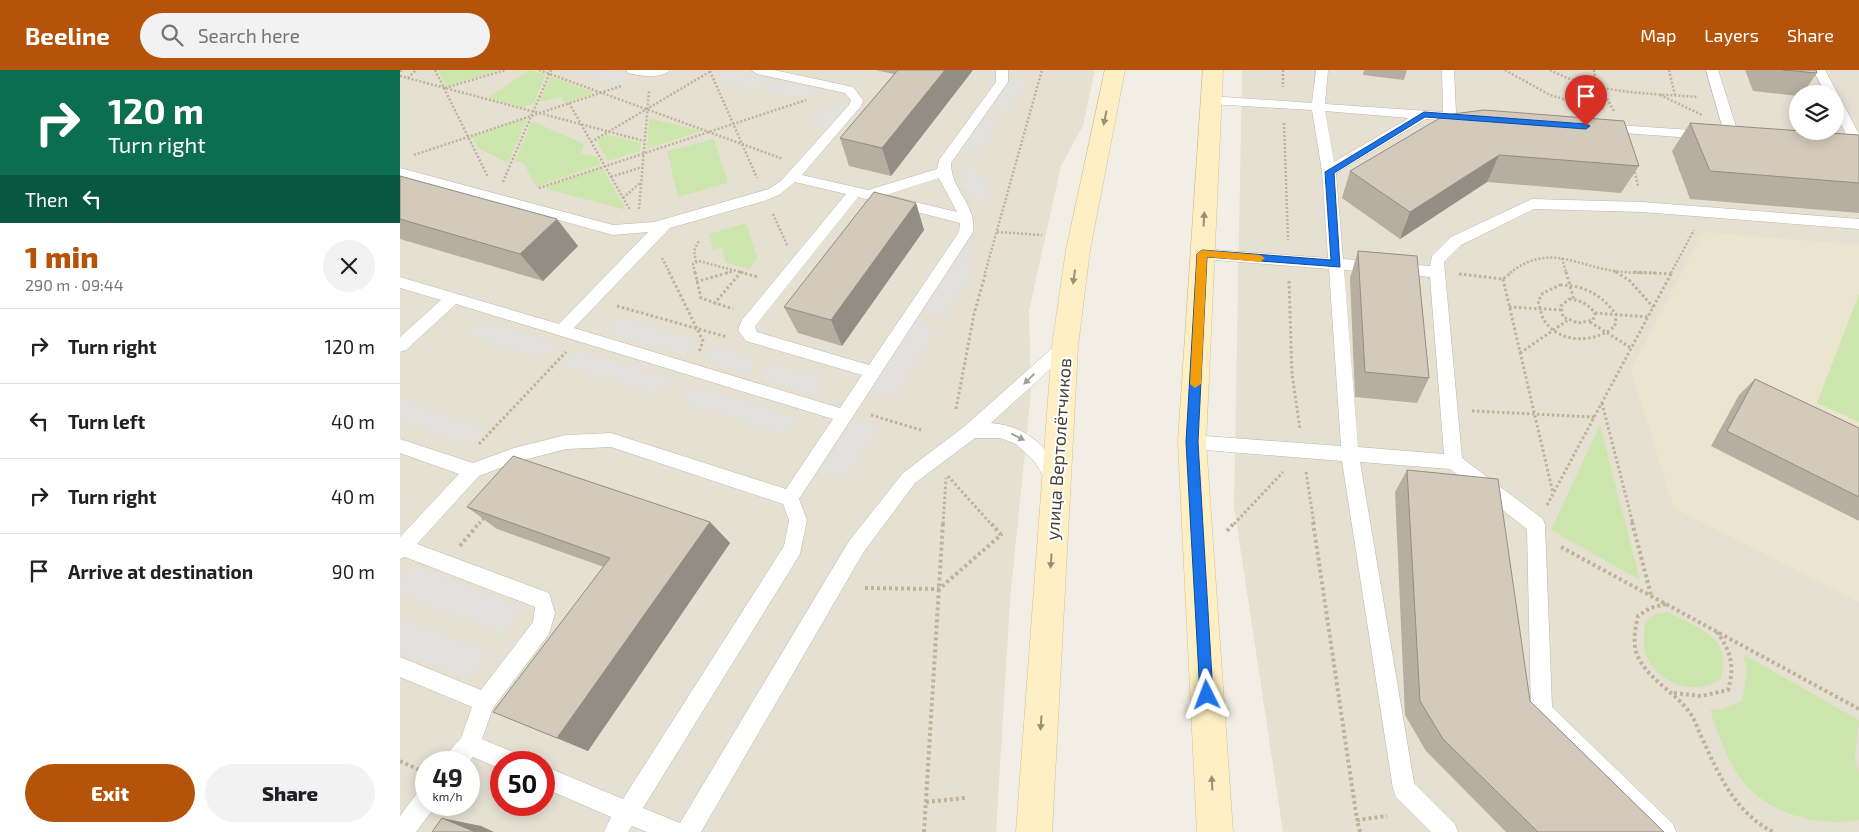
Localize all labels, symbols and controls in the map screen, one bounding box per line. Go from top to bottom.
search box [140,13,490,58]
text: Beeline [25,21,110,50]
icon: search [158,21,186,49]
text: Search here [198,24,300,47]
text: Map [1640,24,1676,46]
text: Layers [1704,24,1759,46]
text: Share [1787,24,1834,46]
pin [1565,75,1607,126]
icon: arrive [1572,82,1600,110]
map controls [1789,85,1844,140]
button: layers [1789,85,1844,140]
text: 120 m [108,89,204,131]
icon: right [25,90,90,155]
one-way arrow [1101,110,1109,125]
text: Turn right [108,131,206,157]
icon: left [78,185,106,213]
text: Then [25,188,68,211]
one-way arrow [1200,211,1208,227]
text: 1 min [25,238,99,274]
button: close [323,240,375,292]
one-way arrow [1070,270,1078,286]
text: 290 m · 09:44 [25,275,124,294]
icon: right [25,332,53,360]
text: Turn right [68,335,156,358]
text: 120 m [324,335,375,358]
street label: улица Вертолётчиков [1041,357,1075,541]
one-way arrow [1024,373,1036,385]
icon: left [25,407,53,435]
text: Turn left [68,410,145,433]
text: 40 m [331,410,375,433]
one-way arrow [1011,434,1025,442]
icon: right [25,482,53,510]
text: Turn right [68,485,156,508]
text: 40 m [331,485,375,508]
one-way arrow [1047,553,1055,569]
icon: arrive [25,557,53,585]
text: Arrive at destination [68,560,253,583]
text: 90 m [332,560,375,583]
position arrow [1180,668,1232,720]
one-way arrow [1037,716,1045,732]
speed limit sign: 50 [490,751,555,816]
text: 49 [432,762,463,792]
button: Exit [25,764,195,822]
button: Share [205,764,375,822]
one-way arrow [1207,775,1215,791]
text: km/h [433,789,462,803]

